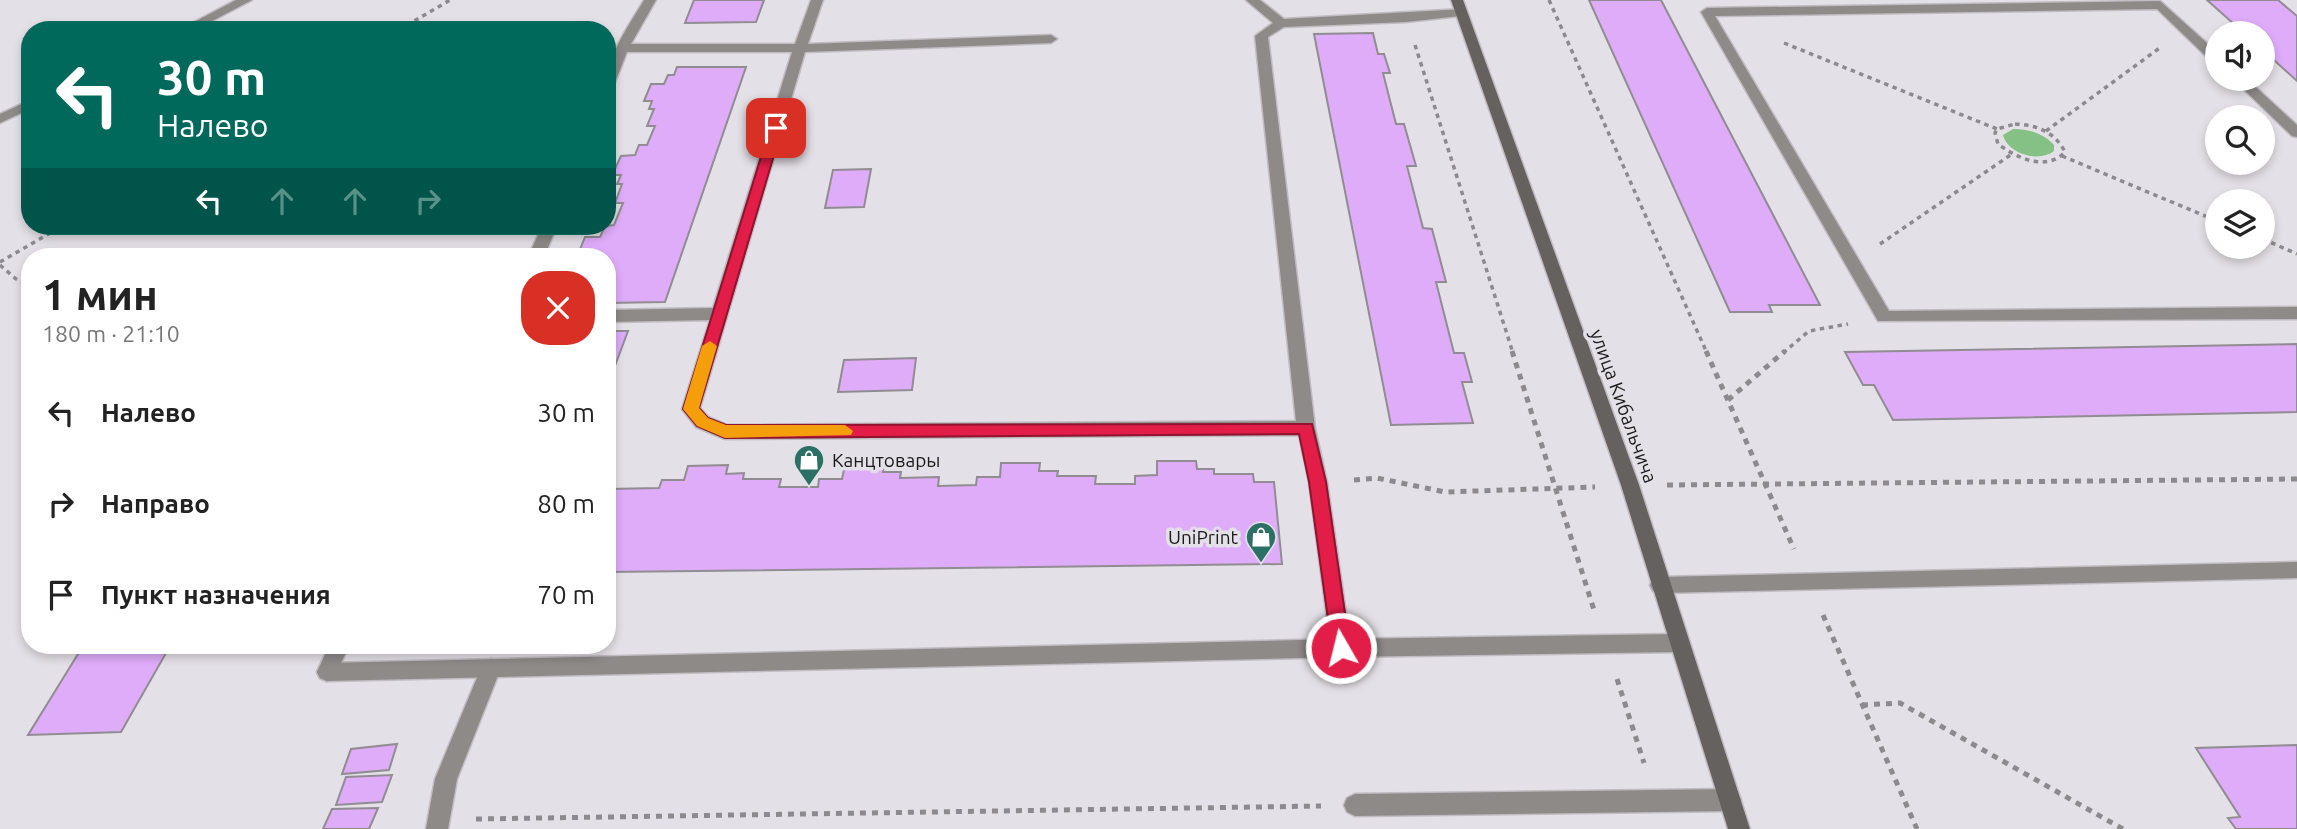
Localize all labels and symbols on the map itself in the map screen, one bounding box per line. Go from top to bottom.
pin [746,98,806,158]
street label: улица Кибальчича [1586,326,1662,486]
shop icon: Канцтовары [792,443,826,487]
place label: Канцтовары [832,449,941,471]
shop icon: UniPrint [1244,520,1278,564]
place label: UniPrint [1168,526,1239,548]
position arrow [1304,611,1378,685]

